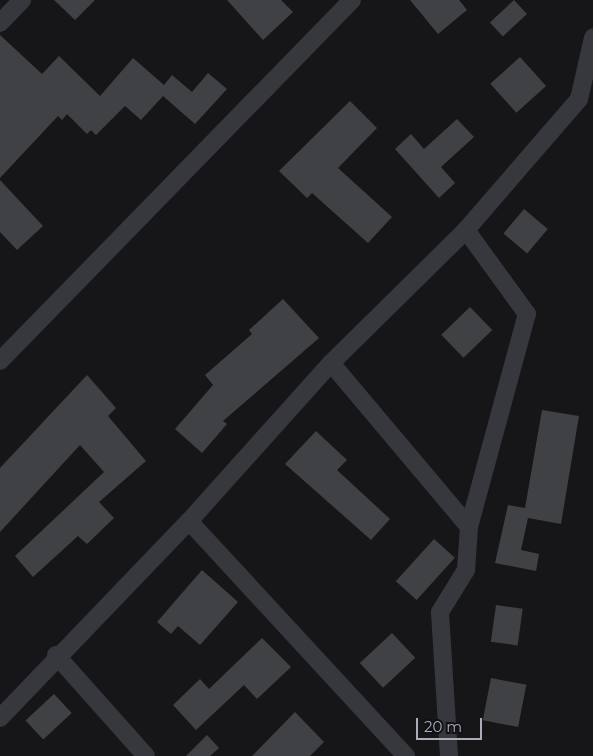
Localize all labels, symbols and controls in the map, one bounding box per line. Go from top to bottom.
scale bar [418,708,484,740]
text: 20 m [424,717,462,736]

